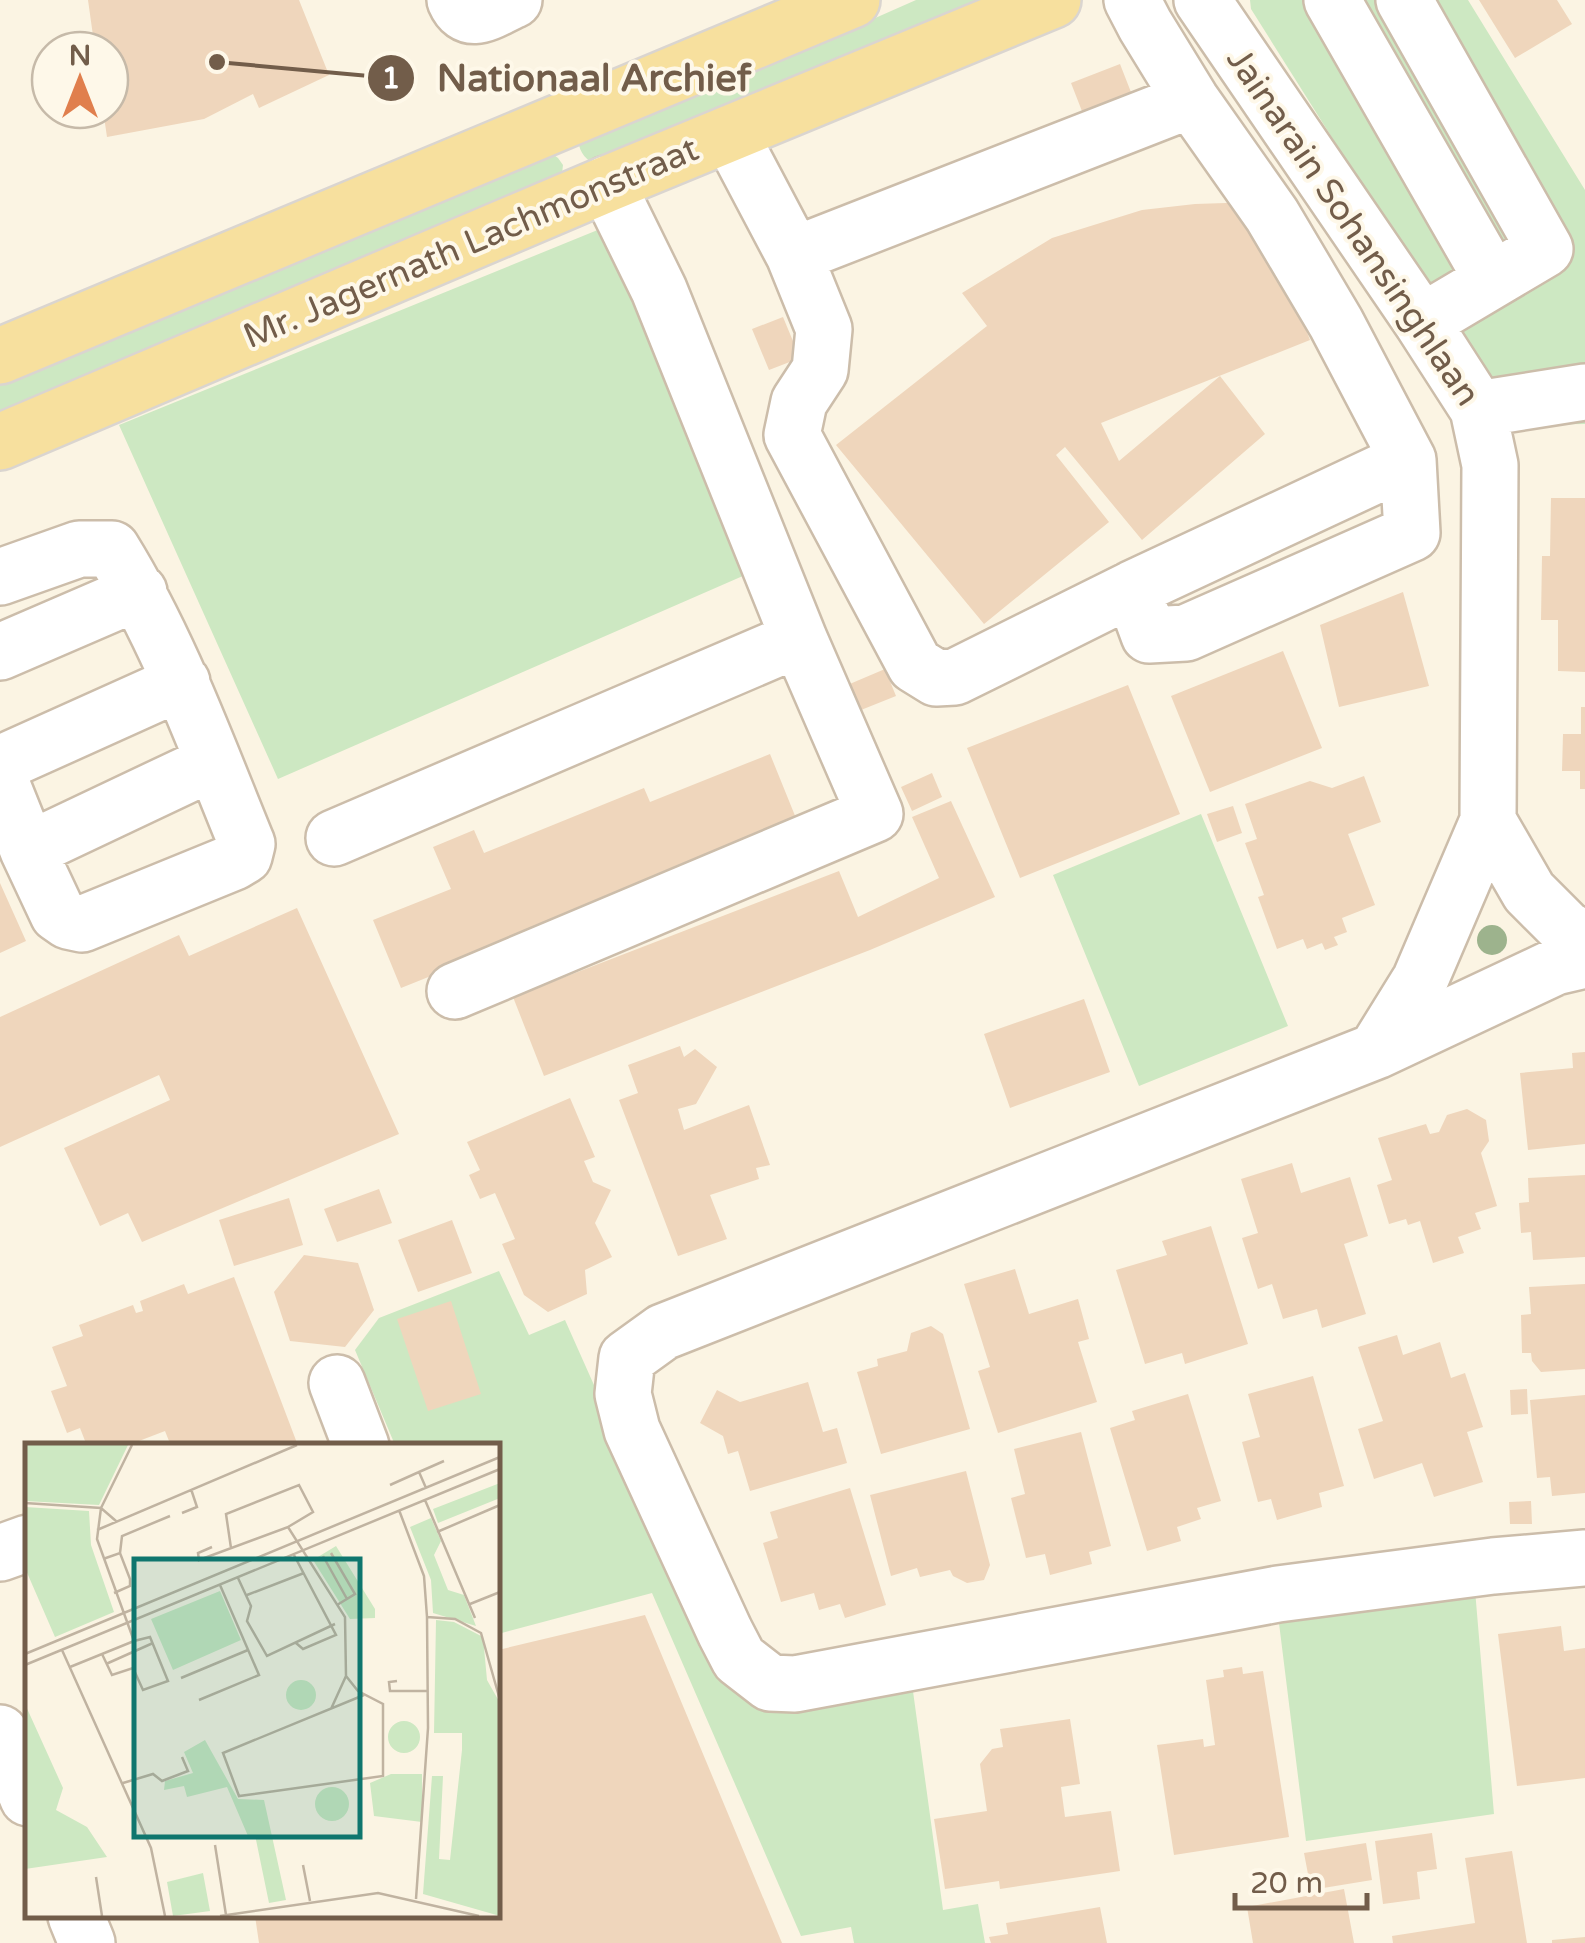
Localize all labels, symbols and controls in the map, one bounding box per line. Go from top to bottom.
north arrow [30,30,130,130]
text: N [69,39,91,73]
street label: Jainarain Sohansinghlaan [1217,40,1489,414]
callout: Nationaal Archief [366,44,771,112]
text: Nationaal Archief [437,56,752,102]
text: 1 [382,60,400,97]
street label: Mr. Jagernath Lachmonstraat [237,128,705,358]
inset map [25,1443,500,1918]
scale bar [1235,1848,1368,1910]
text: 20 m [1250,1865,1323,1902]

